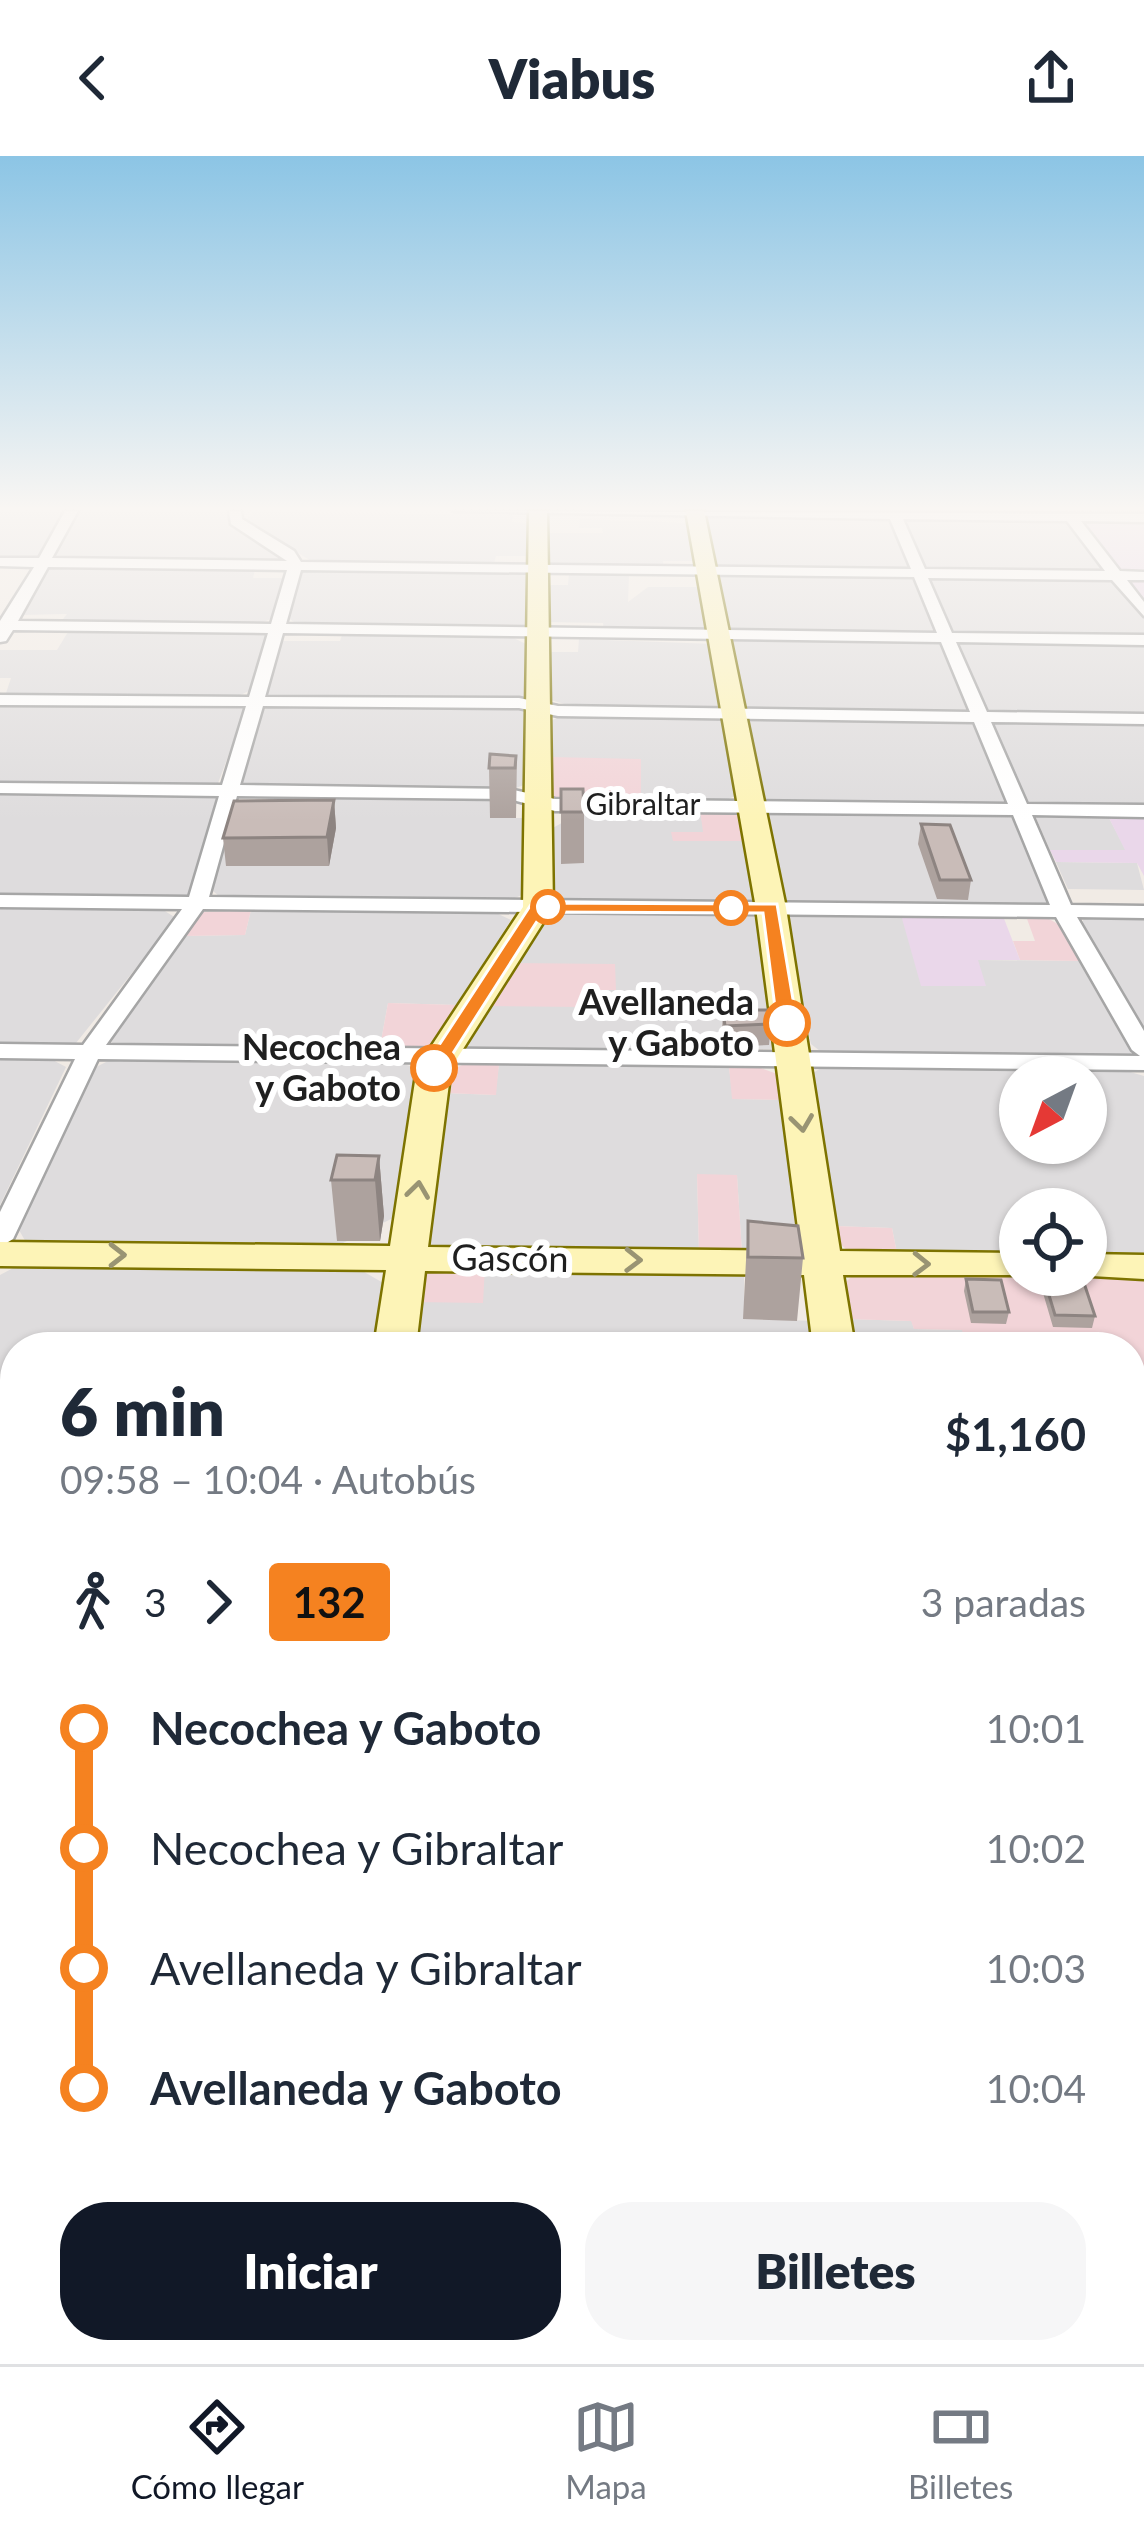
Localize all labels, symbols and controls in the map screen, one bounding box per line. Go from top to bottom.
icon: back [60,45,126,111]
icon: share [1018,45,1084,111]
text: Viabus [489,46,655,111]
street label: Gibraltar [585,785,701,821]
unlabelled marker [532,891,564,923]
unlabelled marker [715,892,747,924]
place label: Avellaneda y Gaboto [577,979,754,1064]
marker: Avellaneda y Gaboto [765,1001,809,1045]
place label: Necochea y Gaboto [242,1024,401,1109]
marker: Necochea y Gaboto [412,1046,456,1090]
north arrow [999,1056,1107,1164]
map controls [999,1056,1107,1296]
one-way arrow [788,1113,814,1133]
one-way arrow [404,1180,430,1199]
button: locate [999,1188,1107,1296]
street label: Gascón [451,1234,569,1280]
one-way arrow [108,1241,127,1267]
one-way arrow [625,1247,643,1273]
one-way arrow [913,1251,931,1277]
text: 6 min [60,1371,225,1450]
text: $1,160 [945,1407,1086,1461]
text: 09:58 – 10:04 · Autobús [60,1456,476,1502]
icon: walk [60,1569,126,1635]
icon: forward [185,1569,251,1635]
text: 132 [293,1577,366,1627]
text: 3 [144,1579,167,1625]
text: 3 paradas [921,1579,1086,1625]
text: Necochea y Gaboto [150,1701,541,1755]
text: 10:01 [986,1705,1086,1751]
text: Necochea y Gibraltar [150,1821,563,1875]
text: 10:02 [986,1825,1086,1871]
text: Avellaneda y Gibraltar [150,1941,582,1995]
text: 10:03 [986,1945,1086,1991]
text: Avellaneda y Gaboto [150,2061,562,2115]
text: 10:04 [986,2065,1086,2111]
button: Iniciar [60,2202,561,2340]
button: Billetes [585,2202,1086,2340]
tab: Cómo llegar [131,2394,304,2506]
tab: Mapa [565,2394,647,2506]
tab: Billetes [908,2394,1013,2506]

